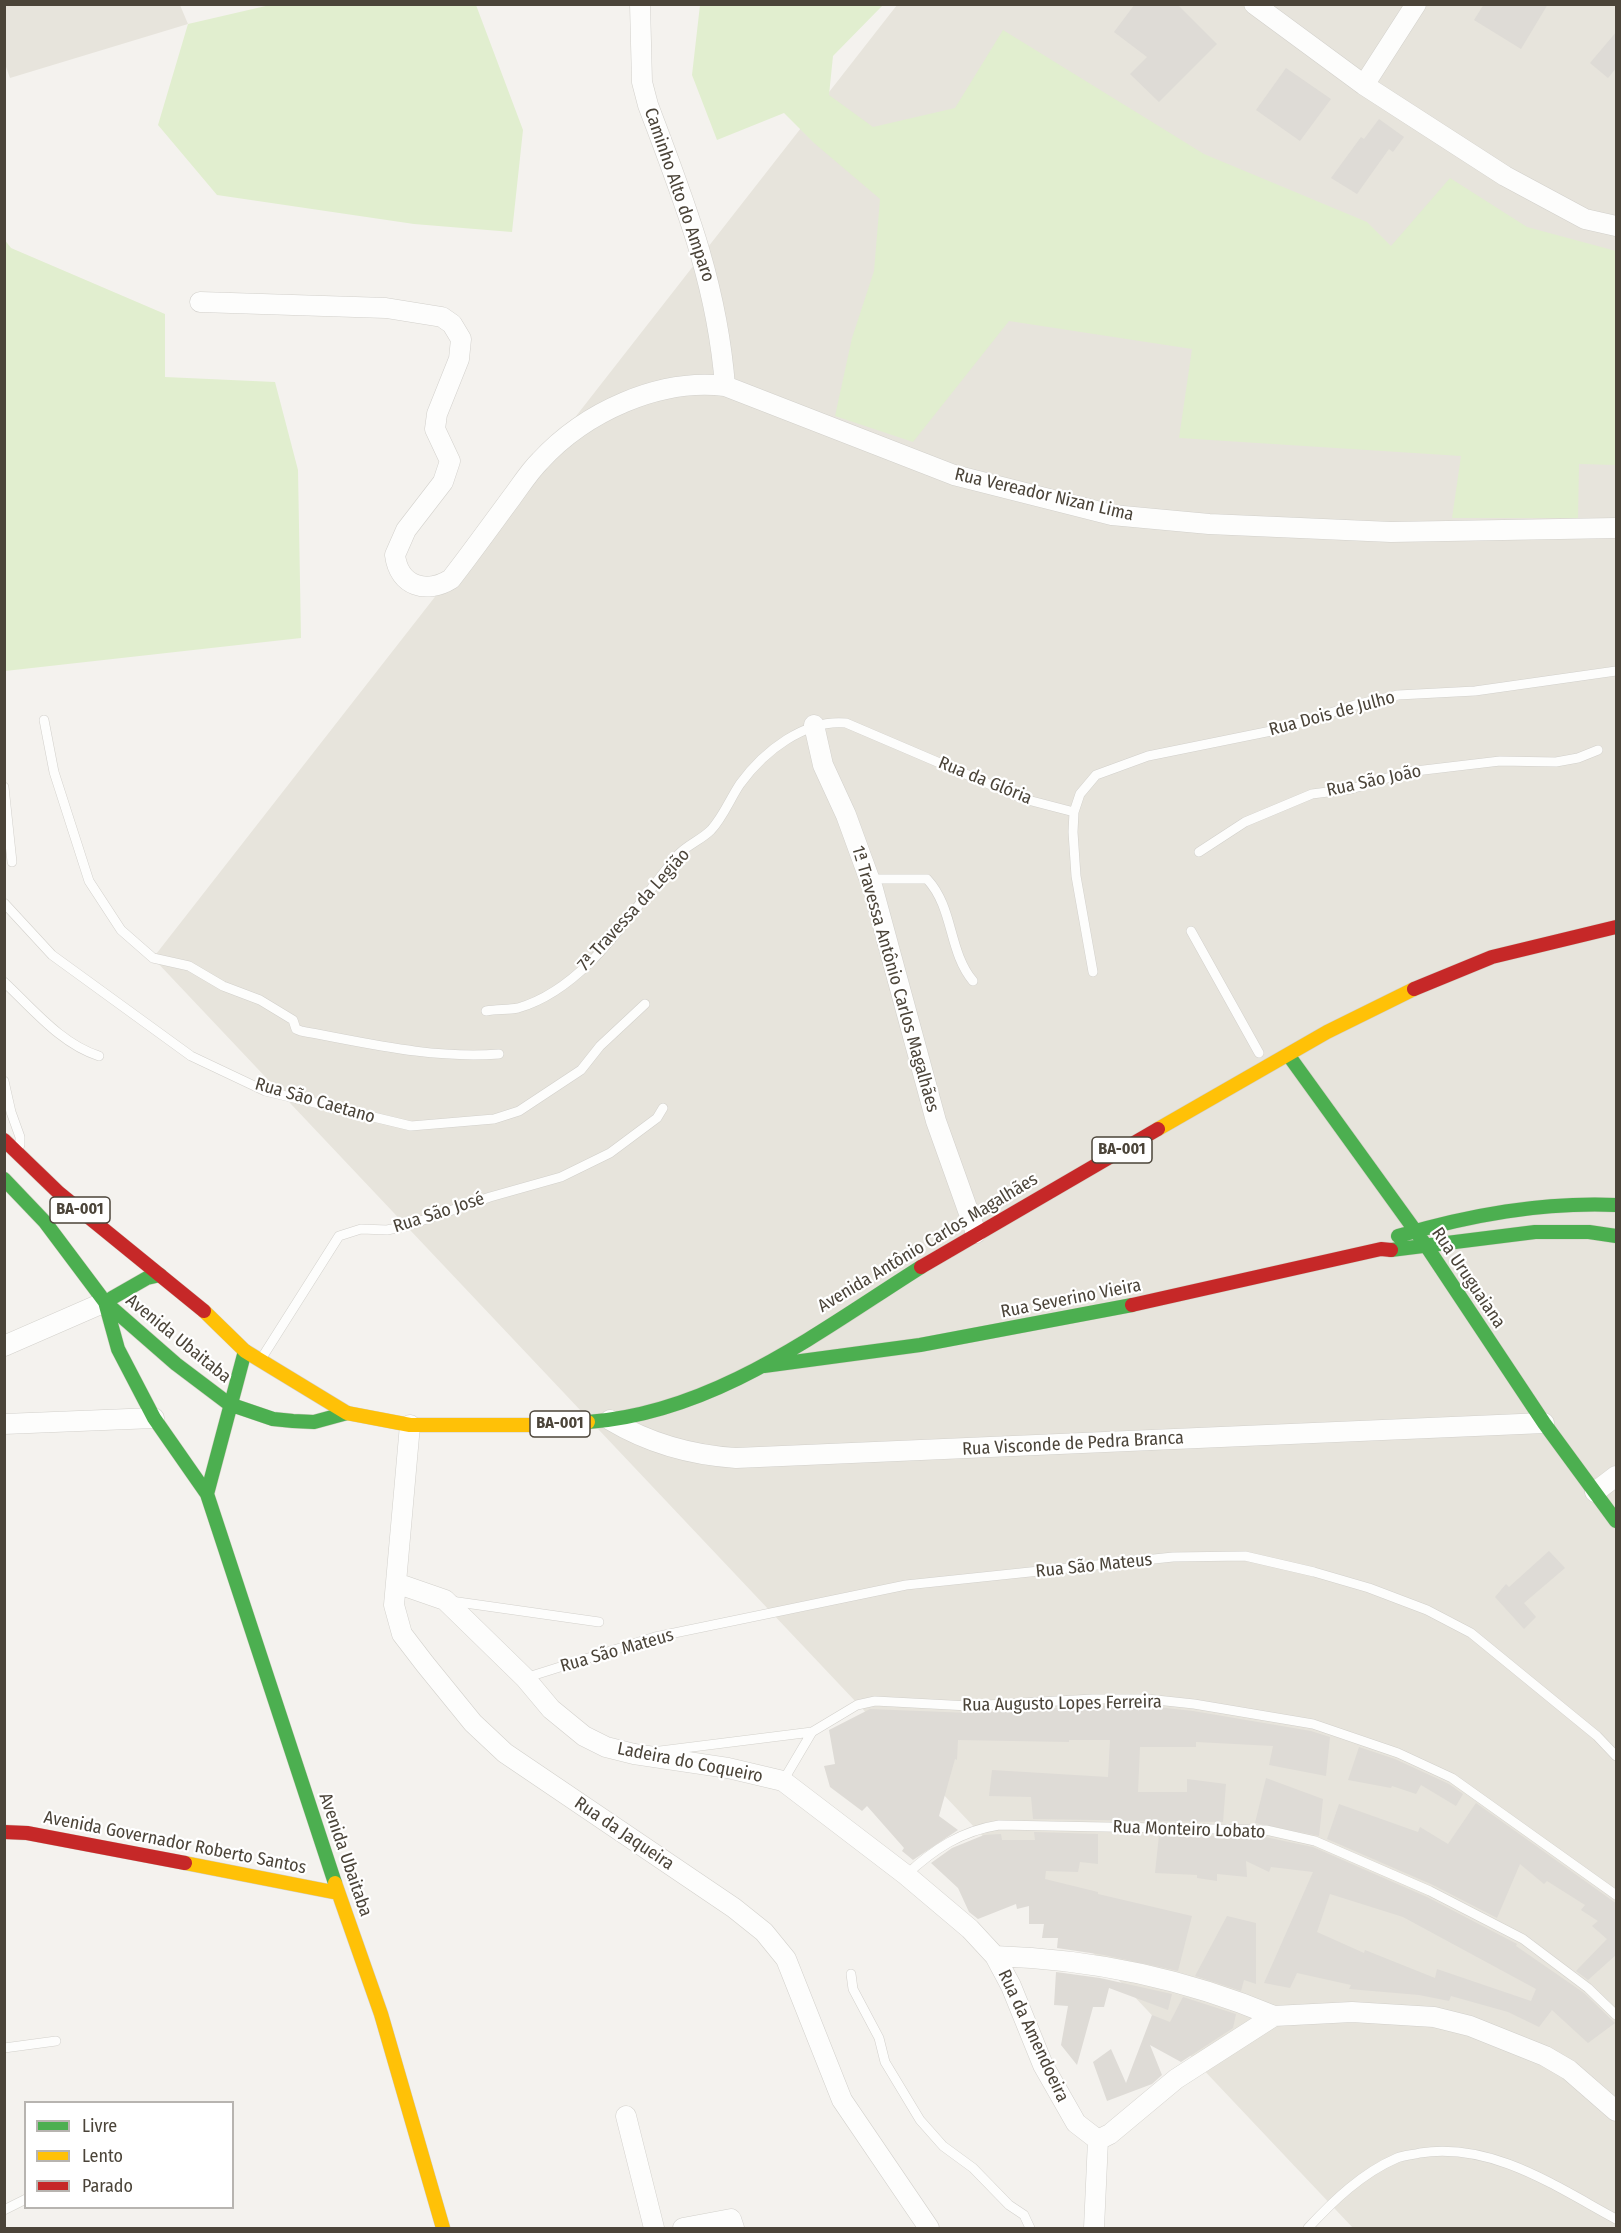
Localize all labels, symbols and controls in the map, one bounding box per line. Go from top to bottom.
street label: Caminho Alto do Amparo [639,105,719,285]
street label: Rua Vereador Nizan Lima [952,464,1136,526]
street label: Rua Dois de Julho [1267,687,1397,741]
street label: Rua da Glória [935,752,1035,810]
street label: Rua São João [1325,760,1423,802]
street label: 1ª Travessa Antônio Carlos Magalhães [847,843,943,1115]
street label: 7ª Travessa da Legião [573,844,695,976]
street label: Rua São Caetano [252,1074,378,1128]
road number: BA-001 [1092,1137,1152,1163]
street label: Avenida Antônio Carlos Magalhães [814,1169,1042,1317]
street label: Rua São José [391,1188,487,1238]
road number: BA-001 [50,1197,110,1223]
street label: Rua Uruguaiana [1426,1224,1510,1332]
street label: Rua Severino Vieira [999,1275,1143,1323]
street label: Avenida Ubaitaba [121,1290,235,1388]
road number: BA-001 [530,1411,590,1437]
street label: Rua Visconde de Pedra Branca [962,1427,1184,1461]
street label: Rua São Mateus [1035,1549,1153,1583]
street label: Rua São Mateus [558,1625,676,1677]
street label: Rua Augusto Lopes Ferreira [962,1691,1162,1717]
street label: Ladeira do Coqueiro [615,1738,765,1788]
street label: Avenida Ubaitaba [314,1790,376,1920]
street label: Rua da Jaqueira [570,1793,678,1875]
street label: Avenida Governador Roberto Santos [42,1807,308,1879]
street label: Rua Monteiro Lobato [1112,1817,1266,1843]
street label: Rua da Amendoeira [993,1966,1073,2106]
legend [24,2101,234,2209]
text: Livre [82,2115,117,2137]
text: Lento [82,2145,123,2167]
text: Parado [82,2175,133,2197]

